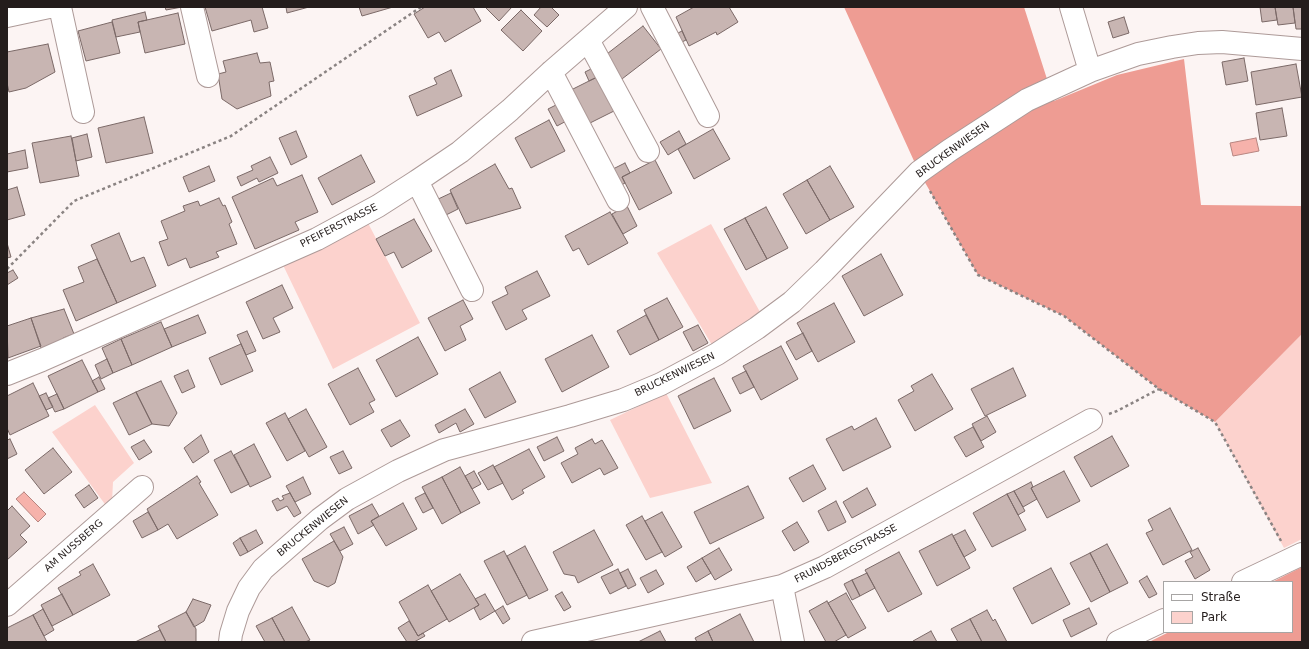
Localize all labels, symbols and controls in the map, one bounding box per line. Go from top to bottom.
street label: BRUCKENWIESEN [914,119,992,181]
street label: PFEIFERSTRASSE [298,201,380,251]
street label: BRUCKENWIESEN [633,350,717,400]
street label: BRUCKENWIESEN [275,495,351,559]
street label: AM NUSSBERG [42,517,106,575]
street label: FRUNDSBERGSTRASSE [793,522,899,586]
legend [1163,581,1293,633]
text: Straße [1201,590,1241,604]
text: Park [1201,610,1227,624]

